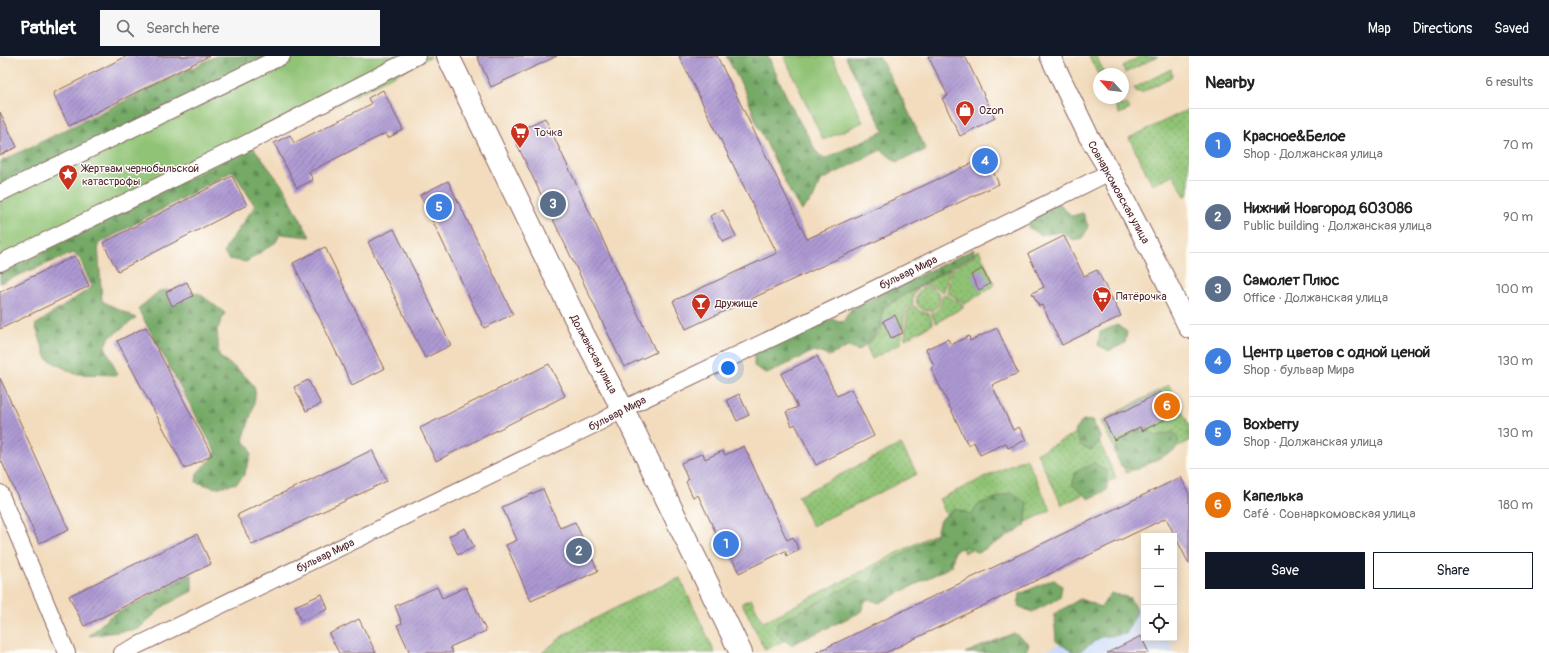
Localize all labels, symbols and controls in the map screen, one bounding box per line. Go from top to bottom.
search box [100,10,380,46]
text: Pathlet [20,16,76,40]
icon: search [114,17,136,39]
text: Search here [146,19,219,38]
text: Map [1368,20,1391,37]
text: Directions [1413,20,1472,37]
text: Saved [1494,20,1529,37]
north arrow [1093,68,1129,104]
text: Nearby [1205,72,1254,93]
text: 6 results [1486,74,1533,90]
shop icon: Ozon [954,99,976,127]
place label: Ozon [979,104,1004,117]
supermarket icon: Точка [509,121,531,149]
place label: Точка [534,126,562,139]
text: Красное&Белое [1243,127,1345,146]
text: 1 [1215,137,1221,153]
text: 70 m [1503,137,1533,153]
street label: Совнаркомовская улица [1085,139,1152,246]
pin: 4 [972,146,998,176]
text: Shop · Должанская улица [1243,146,1383,162]
place label: Жертвам чернобыльской катастрофы [80,162,199,188]
place icon: Жертвам чернобыльской катастрофы [57,163,79,191]
pin: 3 [540,189,566,219]
pin: 5 [426,192,452,222]
text: Нижний Новгород 603086 [1243,199,1413,218]
text: 2 [1214,209,1222,225]
text: 90 m [1503,209,1533,225]
text: Public building · Должанская улица [1243,218,1432,234]
street label: бульвар Мира [877,253,939,292]
text: Самолет Плюс [1243,271,1339,290]
text: 3 [1214,281,1222,297]
text: 100 m [1496,281,1533,297]
supermarket icon: Пятёрочка [1091,285,1113,313]
place label: Пятёрочка [1116,290,1167,303]
text: Office · Должанская улица [1243,290,1388,306]
bar icon: Дружище [690,292,712,320]
place label: Дружище [714,297,758,310]
street label: Должанская улица [567,312,620,396]
text: Центр цветов с одной ценой [1243,343,1430,362]
text: 4 [1214,353,1222,369]
text: 130 m [1497,353,1533,369]
your location [718,358,738,378]
text: Shop · бульвар Мира [1243,362,1354,378]
pin: 6 [1154,391,1180,421]
street label: бульвар Мира [586,393,648,434]
text: Boxberry [1243,415,1299,434]
text: 5 [1214,425,1222,441]
text: 130 m [1497,425,1533,441]
text: Shop · Должанская улица [1243,434,1383,450]
text: Капелька [1243,487,1303,506]
text: 6 [1214,497,1222,513]
text: 180 m [1498,497,1533,513]
text: Café · Совнаркомовская улица [1243,506,1415,522]
pin: 1 [713,529,739,559]
map controls [1141,533,1177,641]
button: + [1141,533,1177,569]
street label: бульвар Мира [294,536,356,575]
pin: 2 [566,536,592,566]
button: Save [1205,552,1365,589]
button: Share [1373,552,1533,589]
button: − [1141,569,1177,605]
button: locate [1141,605,1177,641]

